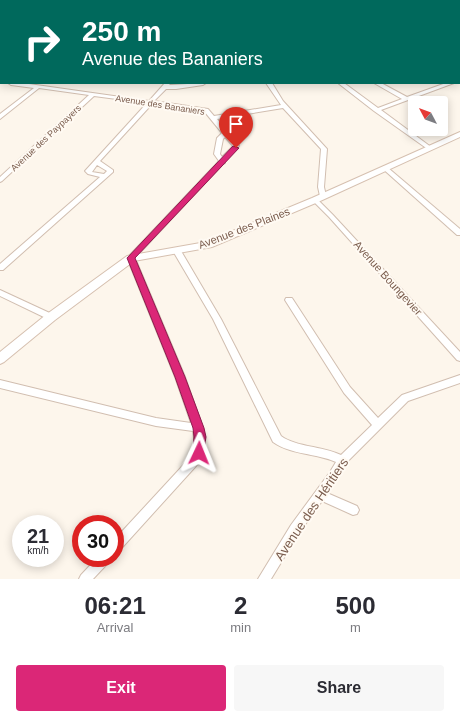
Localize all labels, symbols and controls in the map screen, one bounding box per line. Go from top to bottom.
icon: right [16,16,68,68]
text: 250 m [82,16,161,47]
text: Avenue des Bananiers [82,49,263,69]
street label: Avenue des Bananiers [115,93,206,117]
north arrow [408,96,448,136]
map controls [408,96,448,136]
street label: Avenue des Paypayers [9,102,84,173]
pin [219,107,253,148]
icon: arrive [225,113,247,135]
street label: Avenue des Plaines [197,205,292,251]
street label: Avenue Boungevier [351,238,425,318]
position arrow [178,432,220,474]
street label: Avenue des Héritiers [272,455,352,563]
speed limit sign: 30 [72,515,124,567]
text: 21 [27,525,49,547]
text: km/h [27,545,49,556]
text: 06:21 [84,592,146,619]
text: 2 [234,592,247,619]
text: 500 [336,592,376,619]
text: Arrival [97,620,134,635]
text: min [230,620,251,635]
text: m [350,620,361,635]
button: Exit [16,665,226,711]
button: Share [234,665,444,711]

